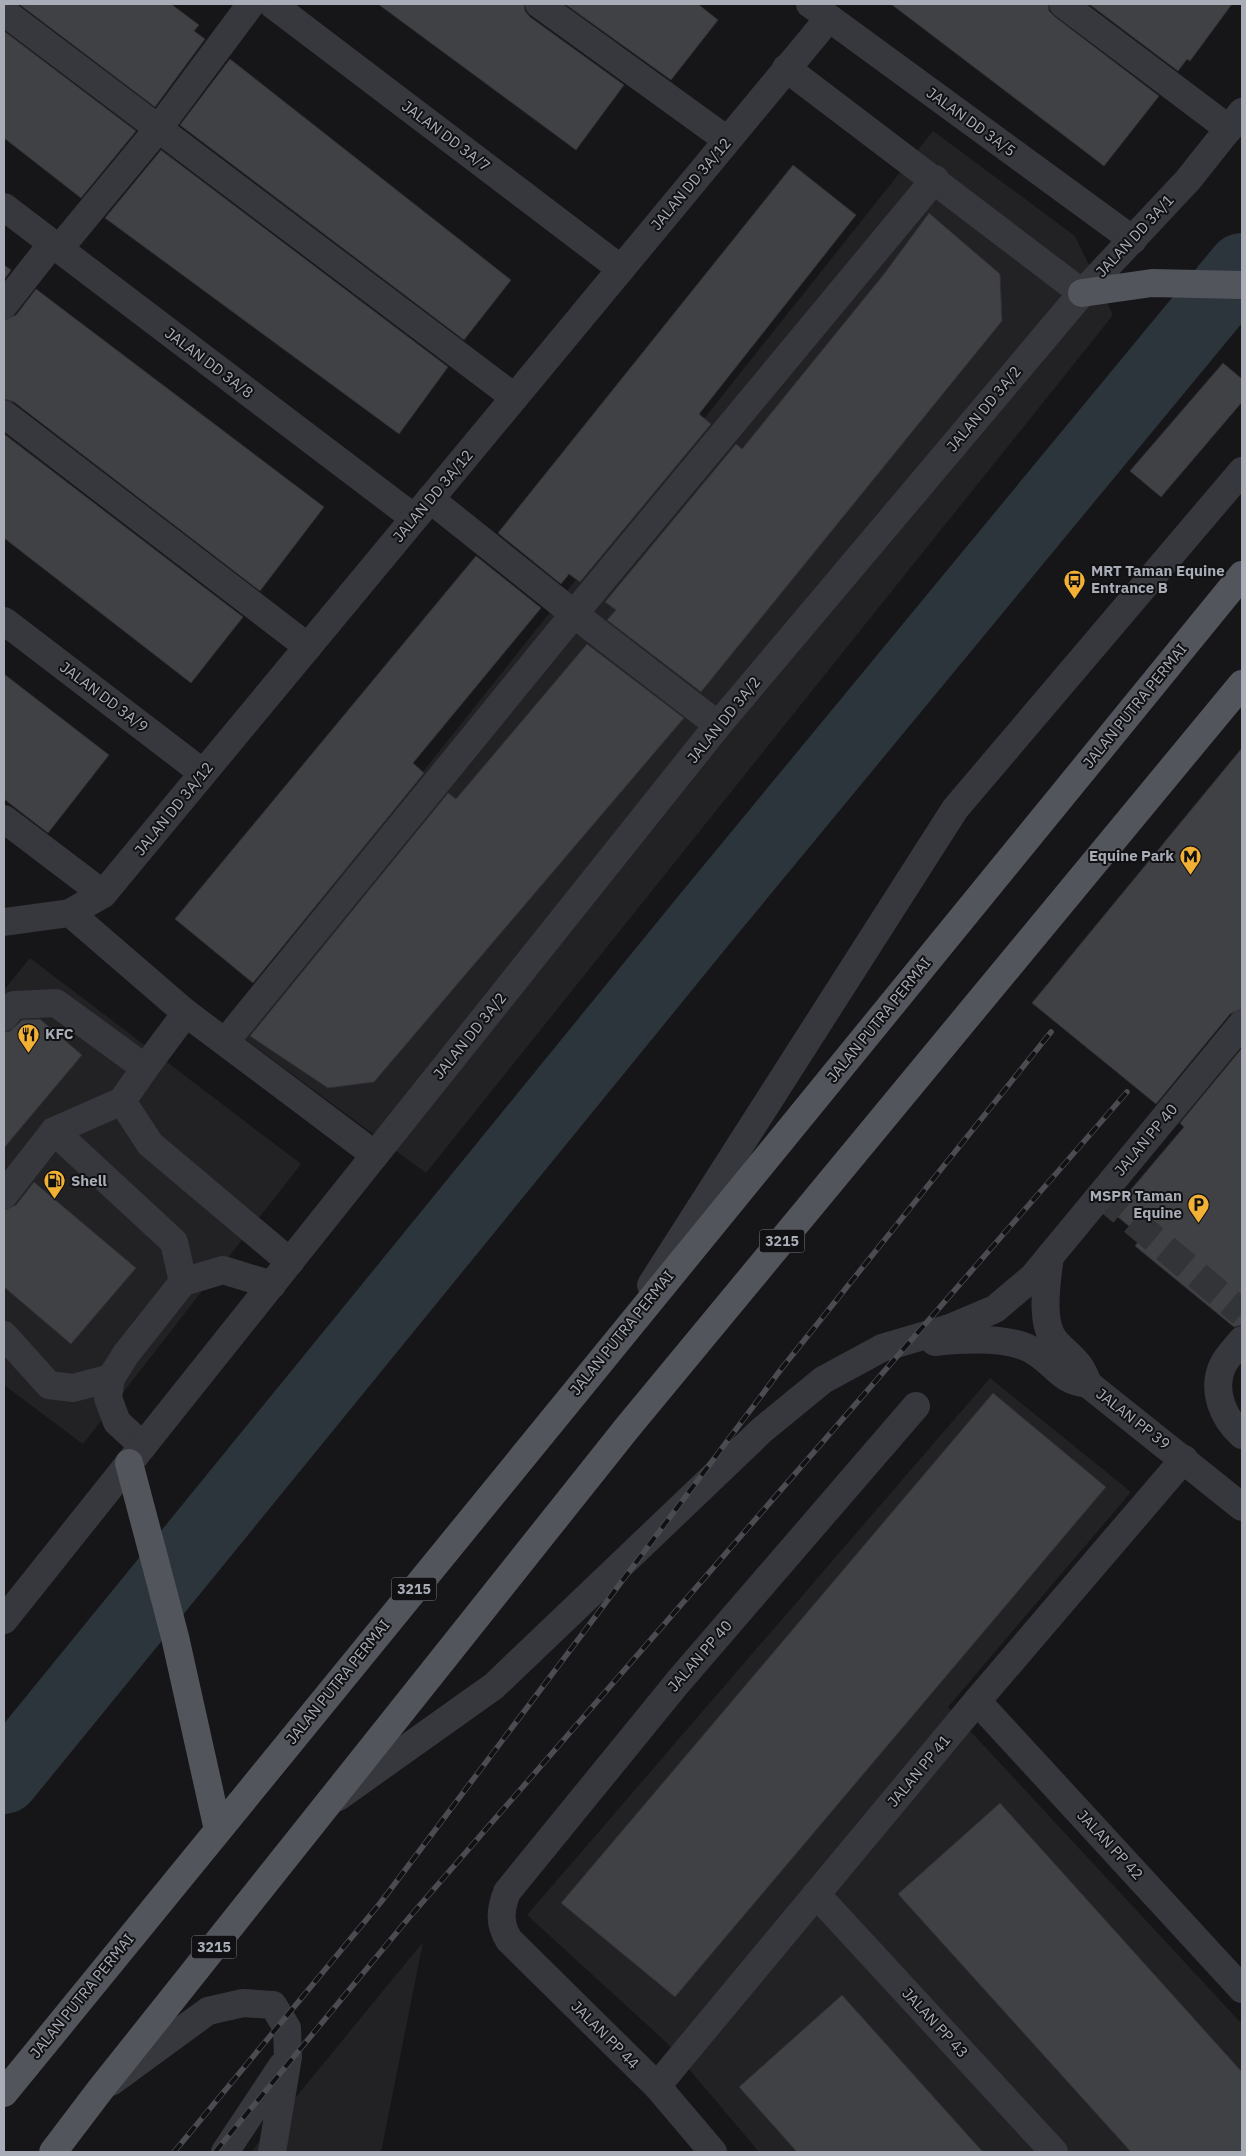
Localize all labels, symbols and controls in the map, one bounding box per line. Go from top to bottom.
street label: JALAN DD 3A/5 [923,83,1020,160]
street label: JALAN DD 3A/7 [398,96,494,175]
street label: JALAN DD 3A/12 [646,134,735,234]
street label: JALAN DD 3A/1 [1092,190,1178,281]
street label: JALAN DD 3A/8 [161,323,257,402]
street label: JALAN DD 3A/2 [942,362,1025,455]
street label: JALAN DD 3A/12 [388,446,477,546]
place label: MRT Taman Equine Entrance B [1091,561,1225,597]
bus stop icon: MRT Taman Equine Entrance B [1063,568,1087,599]
street label: JALAN PUTRA PERMAI [1079,640,1191,772]
street label: JALAN DD 3A/9 [56,657,152,736]
street label: JALAN DD 3A/2 [683,673,764,767]
street label: JALAN DD 3A/12 [130,758,217,859]
metro station icon: Equine Park [1178,844,1202,875]
place label: Equine Park [1089,846,1174,865]
street label: JALAN PUTRA PERMAI [823,954,935,1086]
street label: JALAN DD 3A/2 [429,989,510,1083]
restaurant icon: KFC [17,1022,41,1053]
place label: KFC [45,1024,74,1043]
street label: JALAN PP 40 [1110,1100,1181,1180]
fuel station icon: Shell [43,1169,67,1200]
place label: Shell [71,1171,107,1190]
place label: MSPR Taman Equine [1090,1186,1182,1222]
parking icon: MSPR Taman Equine [1186,1193,1210,1224]
road number: 3215 [760,1230,804,1252]
street label: JALAN PUTRA PERMAI [566,1267,678,1399]
street label: JALAN PP 39 [1093,1384,1174,1453]
road number: 3215 [392,1578,436,1600]
street label: JALAN PUTRA PERMAI [282,1616,394,1748]
street label: JALAN PP 40 [663,1616,736,1695]
street label: JALAN PP 41 [883,1731,954,1811]
street label: JALAN PP 42 [1073,1806,1147,1883]
street label: JALAN PUTRA PERMAI [26,1930,138,2062]
road number: 3215 [192,1935,236,1958]
street label: JALAN PP 43 [898,1984,972,2061]
street label: JALAN PP 44 [567,1997,643,2073]

